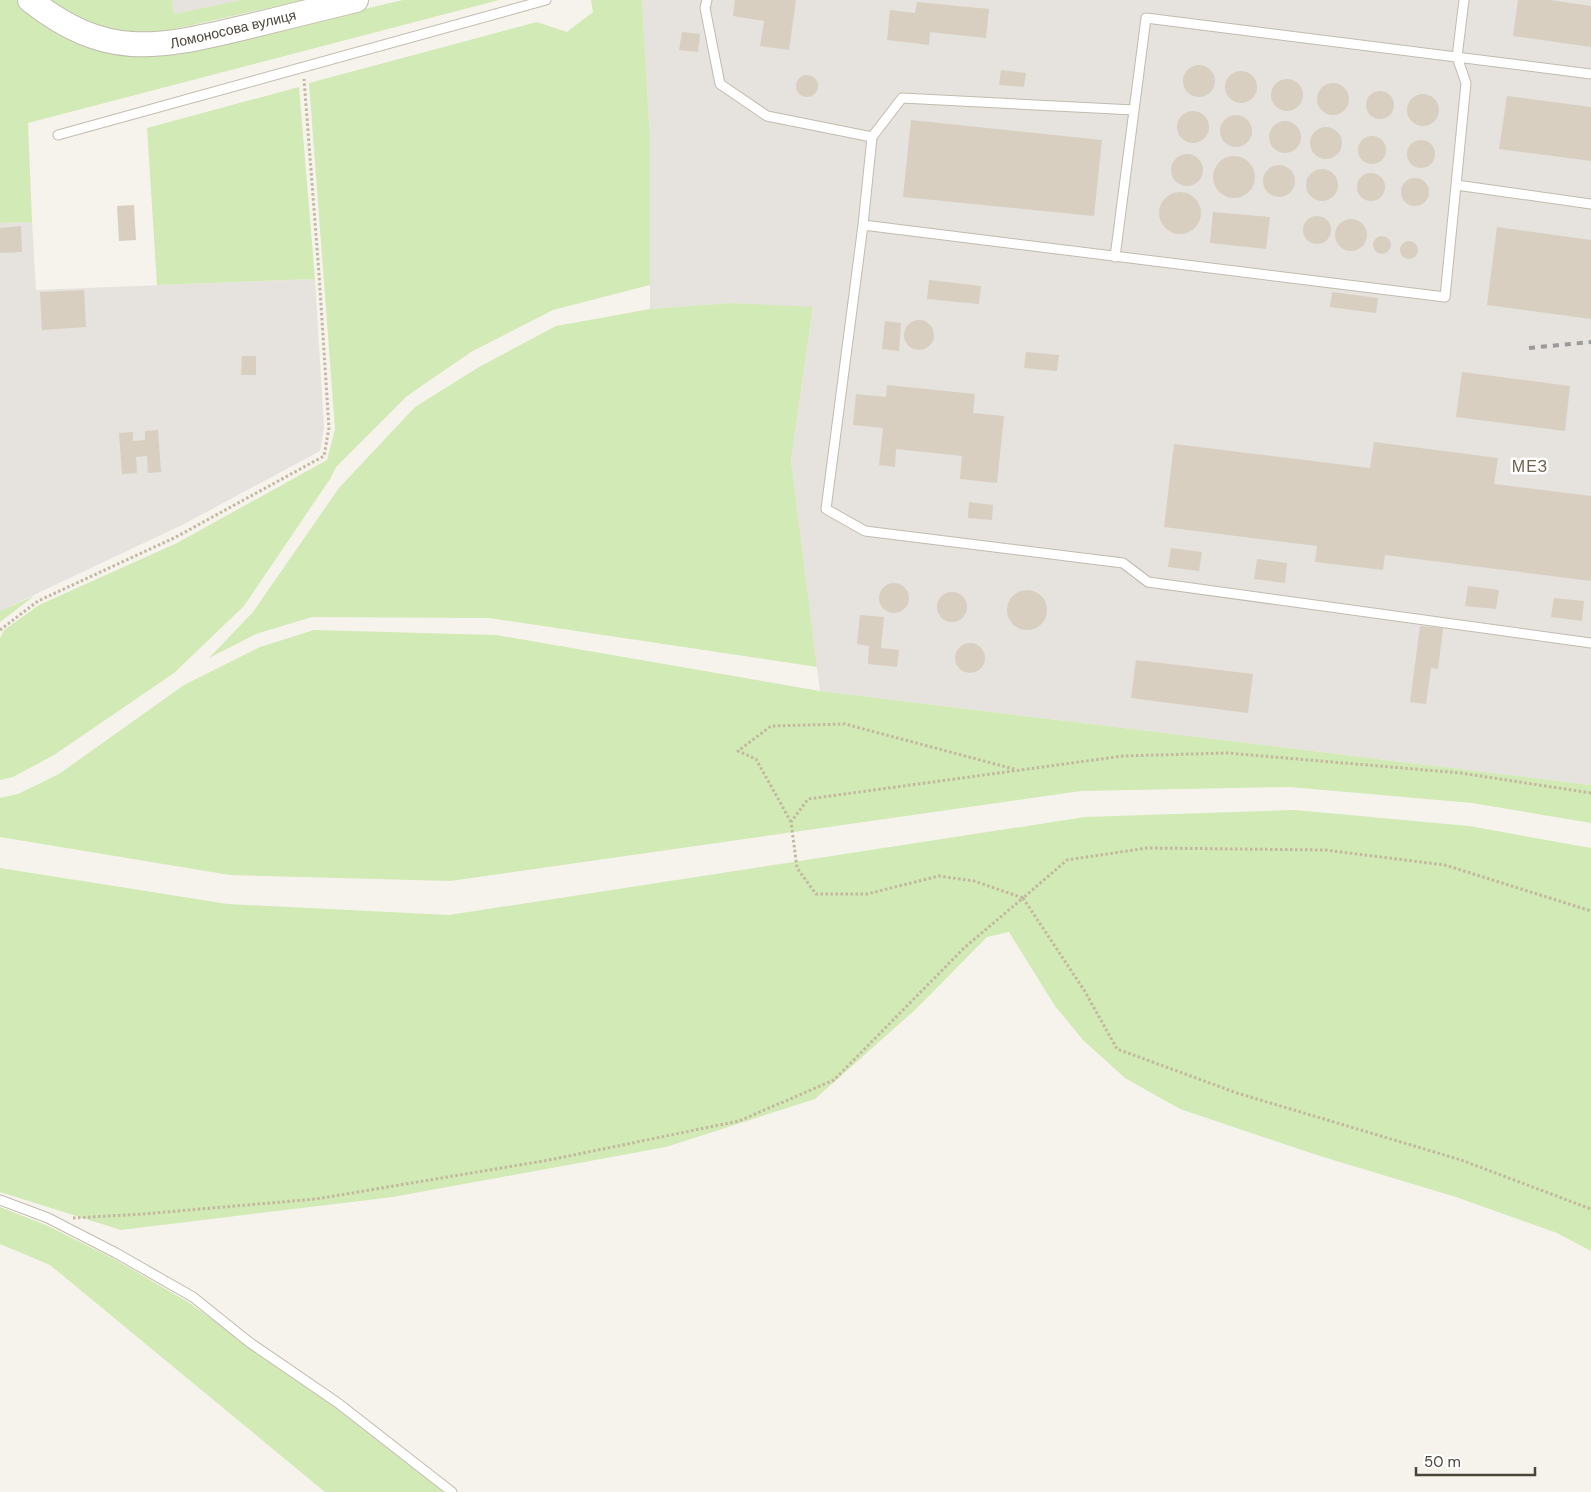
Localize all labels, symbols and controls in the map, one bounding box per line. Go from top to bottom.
street label: Ломоносова вулиця [168,6,298,52]
district label: МЕЗ [1512,456,1548,477]
scale bar [1416,1444,1535,1476]
text: 50 m [1424,1452,1461,1472]

